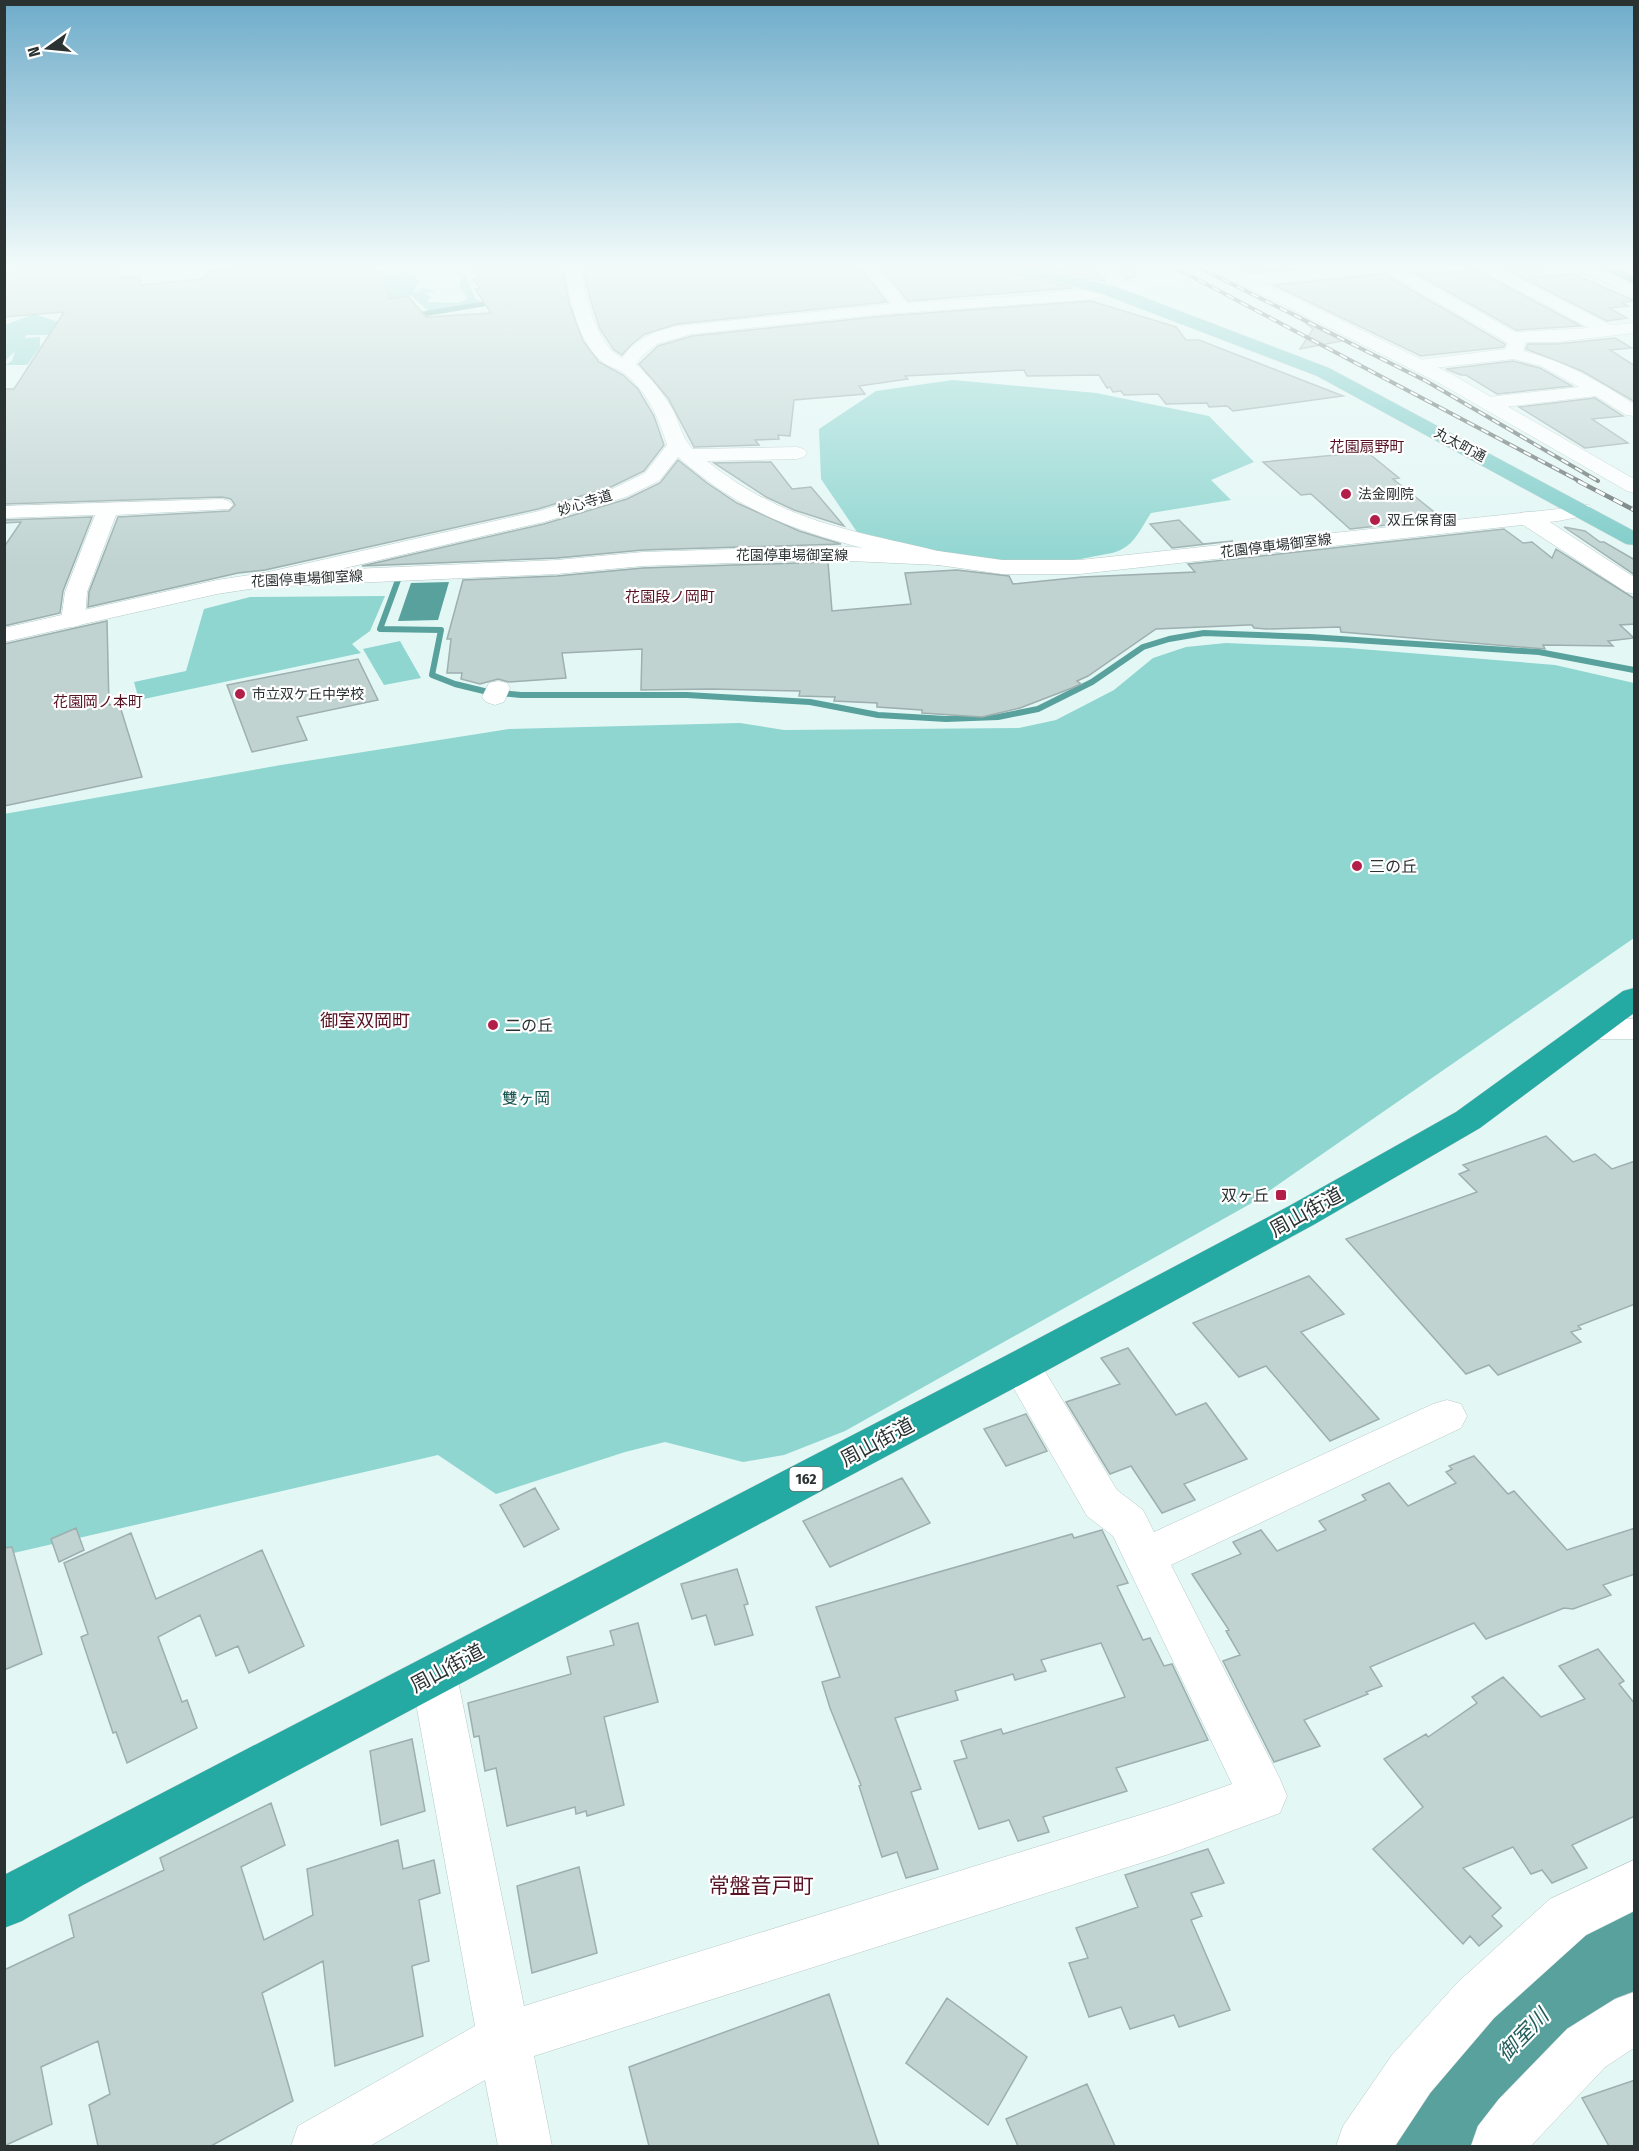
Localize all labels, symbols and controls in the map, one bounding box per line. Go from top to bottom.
north arrow [18,18,78,78]
text: N [24,45,44,59]
street label: 丸太町通 [1431,424,1489,466]
district label: 花園扇野町 [1329,438,1405,456]
place label: 法金剛院 [1358,486,1414,503]
street label: 妙心寺道 [556,487,614,519]
marker: 法金剛院 [1339,487,1353,501]
place label: 双丘保育園 [1387,512,1457,529]
marker: 双丘保育園 [1368,513,1382,527]
street label: 花園停車場御室線 [1219,531,1333,561]
street label: 花園停車場御室線 [736,547,848,564]
street label: 花園停車場御室線 [251,568,363,590]
district label: 花園段ノ岡町 [625,588,715,606]
place label: 市立双ケ丘中学校 [252,686,364,703]
marker: 市立双ケ丘中学校 [233,687,247,701]
district label: 花園岡ノ本町 [53,693,143,711]
place label: 三の丘 [1369,857,1417,876]
marker: 三の丘 [1350,859,1364,873]
district label: 御室双岡町 [320,1010,410,1032]
place label: 二の丘 [505,1016,553,1035]
marker: 二の丘 [486,1018,500,1032]
park label: 雙ヶ岡 [502,1089,550,1108]
street label: 周山街道 [1265,1182,1347,1242]
place label: 双ヶ丘 [1221,1186,1269,1205]
marker: 双ヶ丘 [1274,1188,1288,1202]
street label: 周山街道 [836,1413,918,1471]
road number: 162 [790,1467,822,1491]
street label: 周山街道 [406,1639,488,1697]
district label: 常盤音戸町 [709,1873,814,1899]
water label: 御室川 [1492,2002,1556,2067]

